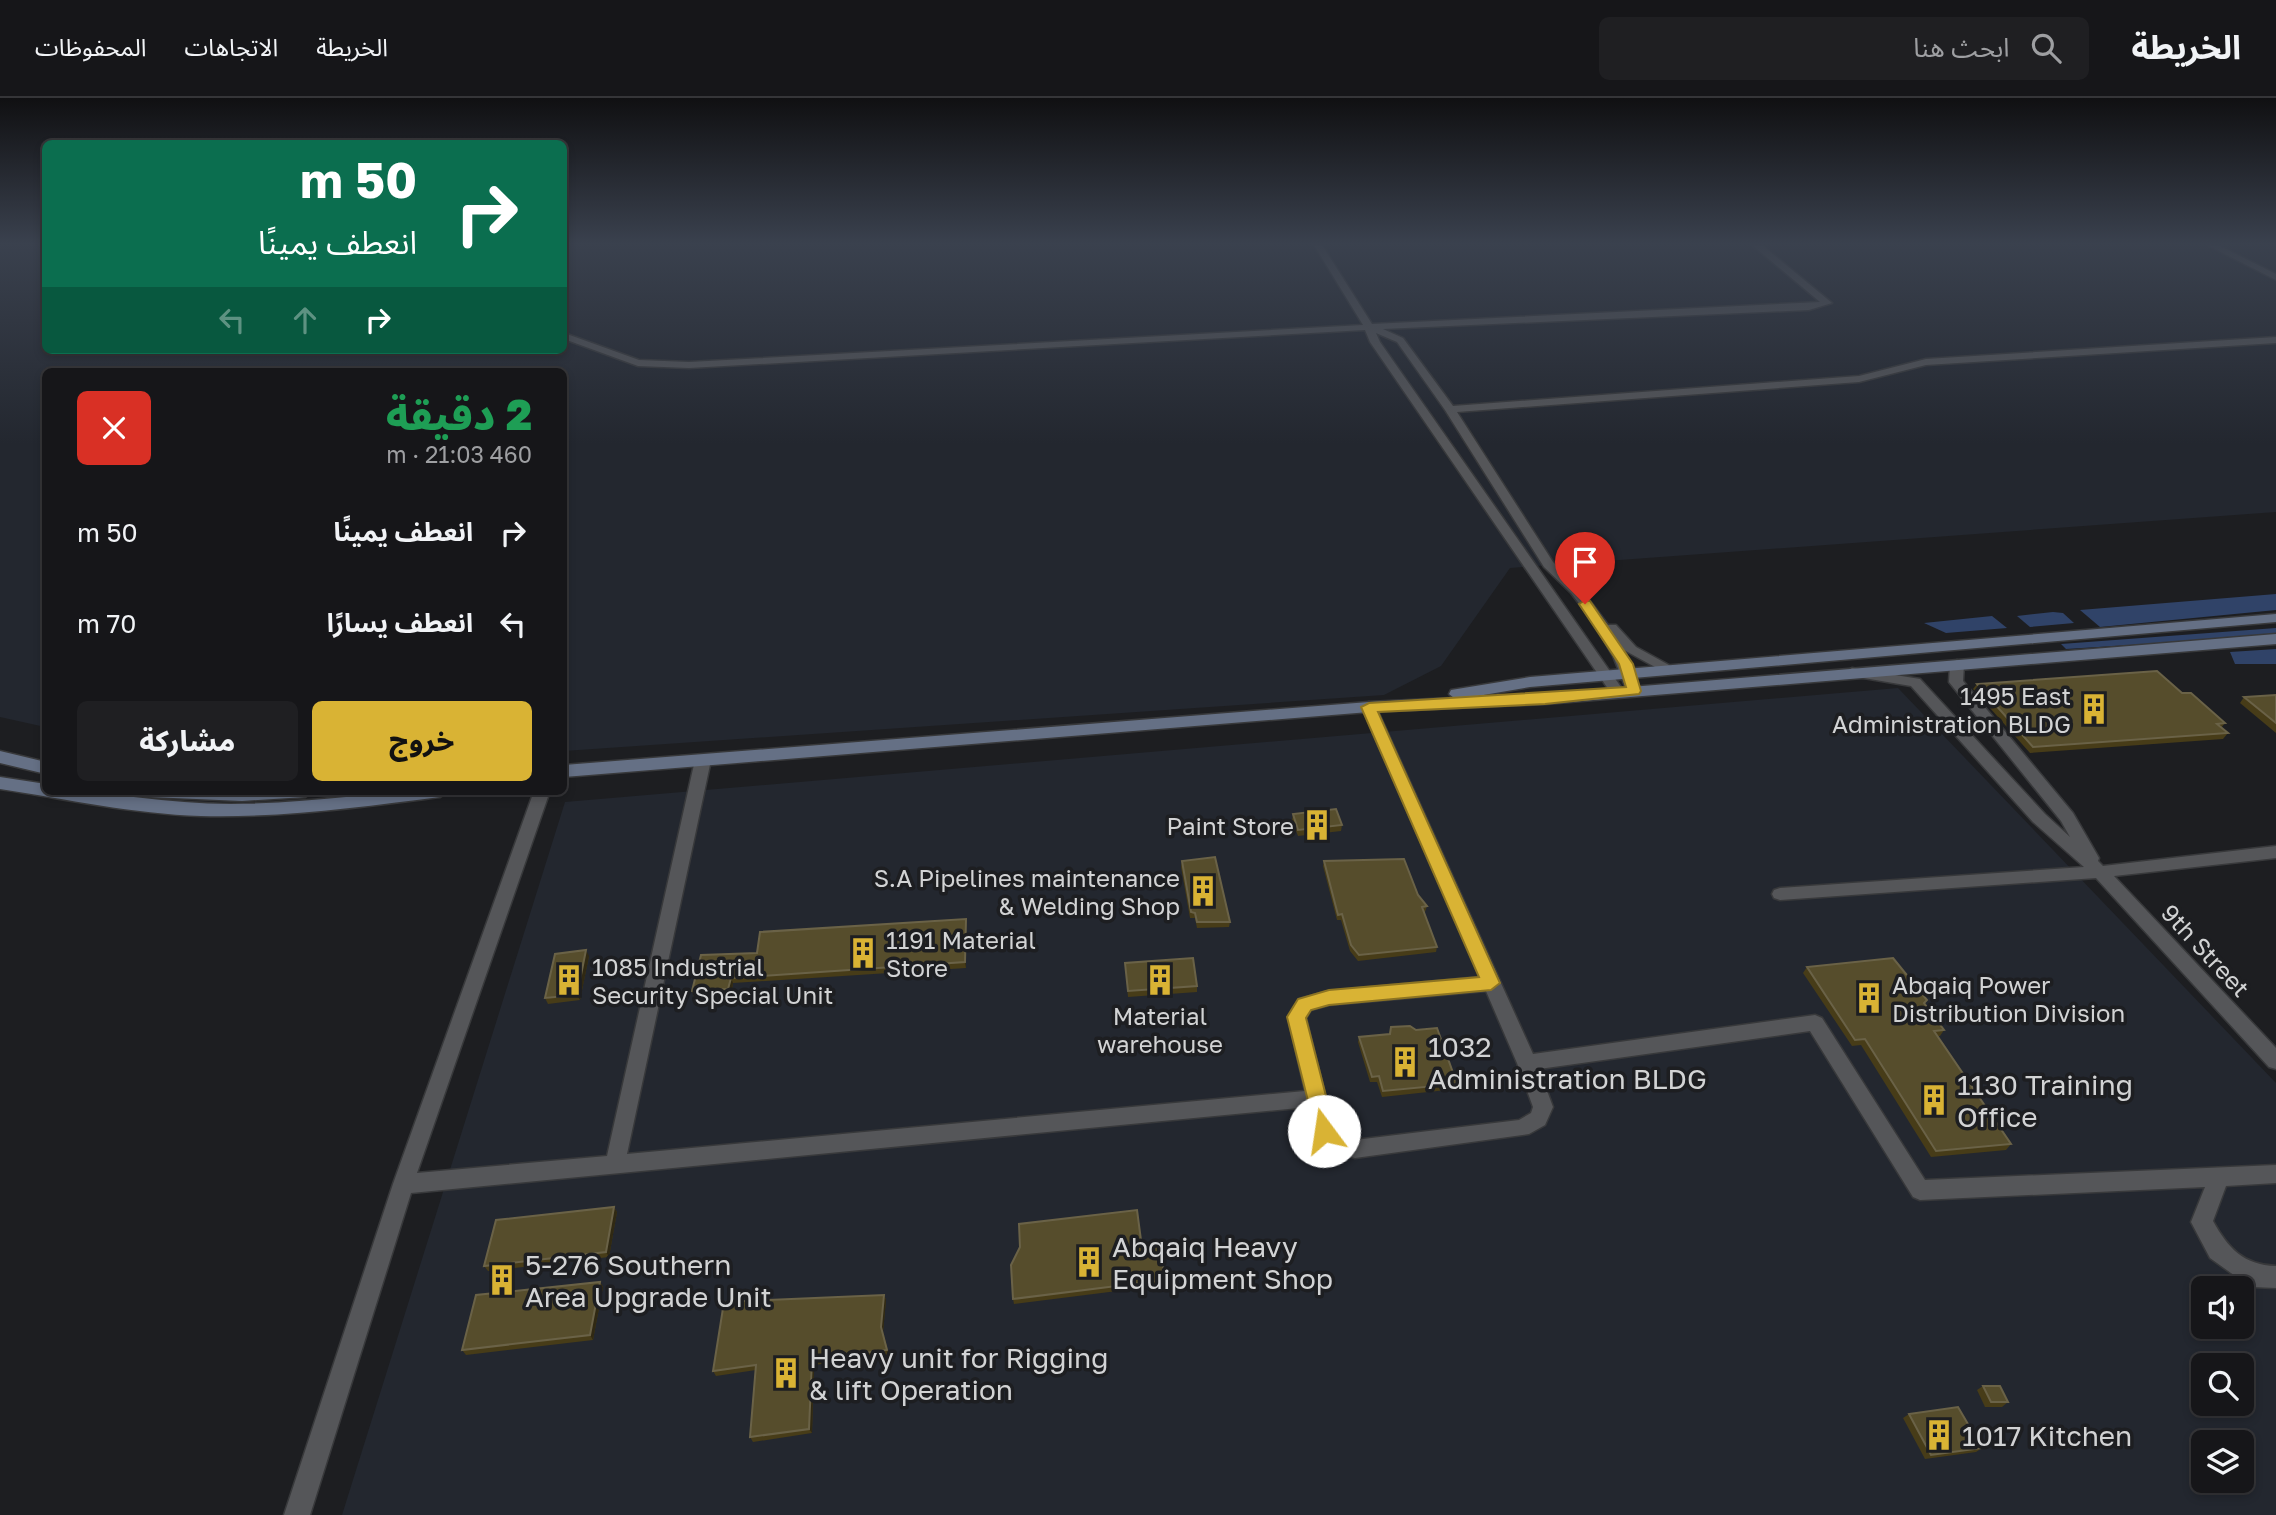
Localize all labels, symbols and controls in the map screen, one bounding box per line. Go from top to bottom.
search box [1599,17,2089,80]
text: الخريطة [2131,27,2241,66]
icon: search [2027,29,2065,67]
text: المحفوظات [35,32,146,61]
text: الاتجاهات [184,32,278,61]
text: الخريطة [316,32,388,61]
text: ابحث هنا [1913,32,2009,63]
text: 50 m [300,150,417,209]
icon: right [441,168,532,259]
text: انعطف يمينًا [258,223,417,261]
icon: left [213,301,251,339]
icon: ahead [286,301,324,339]
icon: right [359,301,397,339]
text: 2 دقيقة [386,389,532,439]
button: close [77,391,151,465]
text: 460 m · 21:03 [386,440,532,468]
icon: right [494,514,532,552]
text: انعطف يمينًا [334,516,473,547]
text: 50 m [77,517,138,548]
pin [1555,532,1615,604]
icon: arrive [1566,543,1604,581]
icon: left [494,605,532,643]
text: انعطف يسارًا [327,607,473,638]
text: 70 m [77,608,136,639]
place label: 1495 East Administration BLDG [1832,681,2071,738]
building icon: 1495 East Administration BLDG [2077,692,2111,726]
button: مشاركة [77,701,298,781]
button: خروج [312,701,532,781]
building icon: Paint Store [1300,808,1334,842]
place label: Paint Store [1166,811,1294,840]
place label: S.A Pipelines maintenance & Welding Shop [874,863,1180,920]
building icon: S.A Pipelines maintenance & Welding Shop [1186,874,1220,908]
street label: 9th Street [2156,898,2256,1002]
place label: 1191 Material Store [886,925,1036,982]
building icon: 1191 Material Store [846,936,880,970]
place label: 1085 Industrial Security Special Unit [592,952,833,1009]
building icon: 1085 Industrial Security Special Unit [552,963,586,997]
building icon: Material warehouse [1143,963,1177,997]
place label: Abqaiq Power Distribution Division [1892,970,2125,1027]
building icon: Abqaiq Power Distribution Division [1852,981,1886,1015]
place label: Material warehouse [1097,1001,1223,1058]
place label: 1032 Administration BLDG [1428,1030,1707,1095]
building icon: 1032 Administration BLDG [1388,1045,1422,1079]
place label: 1130 Training Office [1957,1068,2133,1133]
building icon: 1130 Training Office [1917,1083,1951,1117]
position arrow [1287,1094,1361,1168]
place label: Abqaiq Heavy Equipment Shop [1112,1230,1333,1295]
building icon: Abqaiq Heavy Equipment Shop [1072,1245,1106,1279]
place label: 5-276 Southern Area Upgrade Unit [525,1248,772,1313]
building icon: 5-276 Southern Area Upgrade Unit [485,1263,519,1297]
map controls [2191,1276,2254,1493]
button: sound [2191,1276,2254,1339]
place label: Heavy unit for Rigging & lift Operation [809,1341,1108,1406]
button: search [2191,1353,2254,1416]
building icon: Heavy unit for Rigging & lift Operation [769,1356,803,1390]
building icon: 1017 Kitchen [1922,1418,1956,1452]
place label: 1017 Kitchen [1962,1419,2132,1452]
button: layers [2191,1430,2254,1493]

